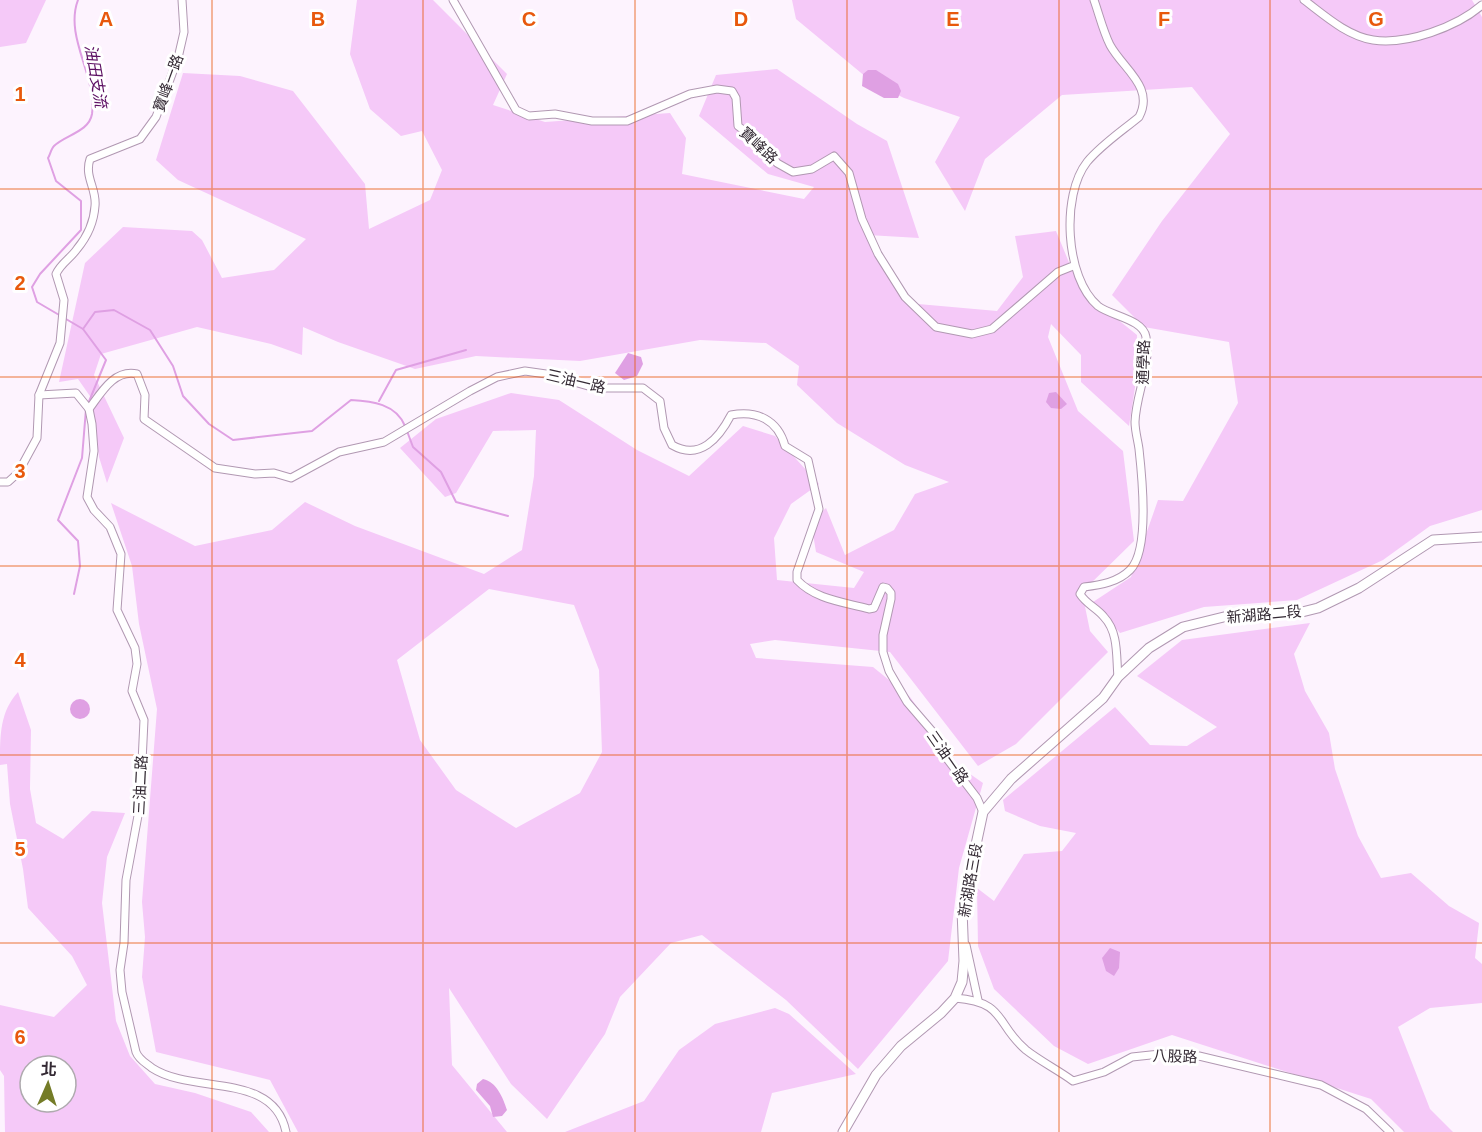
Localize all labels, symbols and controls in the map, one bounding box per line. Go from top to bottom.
text: A [99,8,113,30]
text: B [311,8,325,30]
text: C [522,8,536,30]
text: D [734,8,748,30]
text: E [946,8,960,30]
text: F [1158,8,1170,30]
text: G [1368,8,1384,30]
water label: 油田支流 [82,43,110,111]
street label: 寶峰一路 [150,52,186,114]
text: 1 [14,83,26,105]
street label: 寶峰路 [737,123,781,167]
text: 2 [14,272,26,294]
street label: 通學路 [1134,339,1152,385]
street label: 三油一路 [545,366,607,396]
text: 3 [14,460,26,482]
street label: 新湖路二段 [1226,602,1302,626]
text: 4 [14,649,26,671]
street label: 三油一路 [924,728,972,786]
street label: 三油二路 [130,755,150,815]
text: 5 [14,838,26,860]
street label: 新湖路三段 [955,842,985,918]
text: 6 [14,1026,26,1048]
street label: 八股路 [1152,1047,1198,1065]
north arrow [18,1054,78,1114]
text: 北 [40,1061,57,1078]

